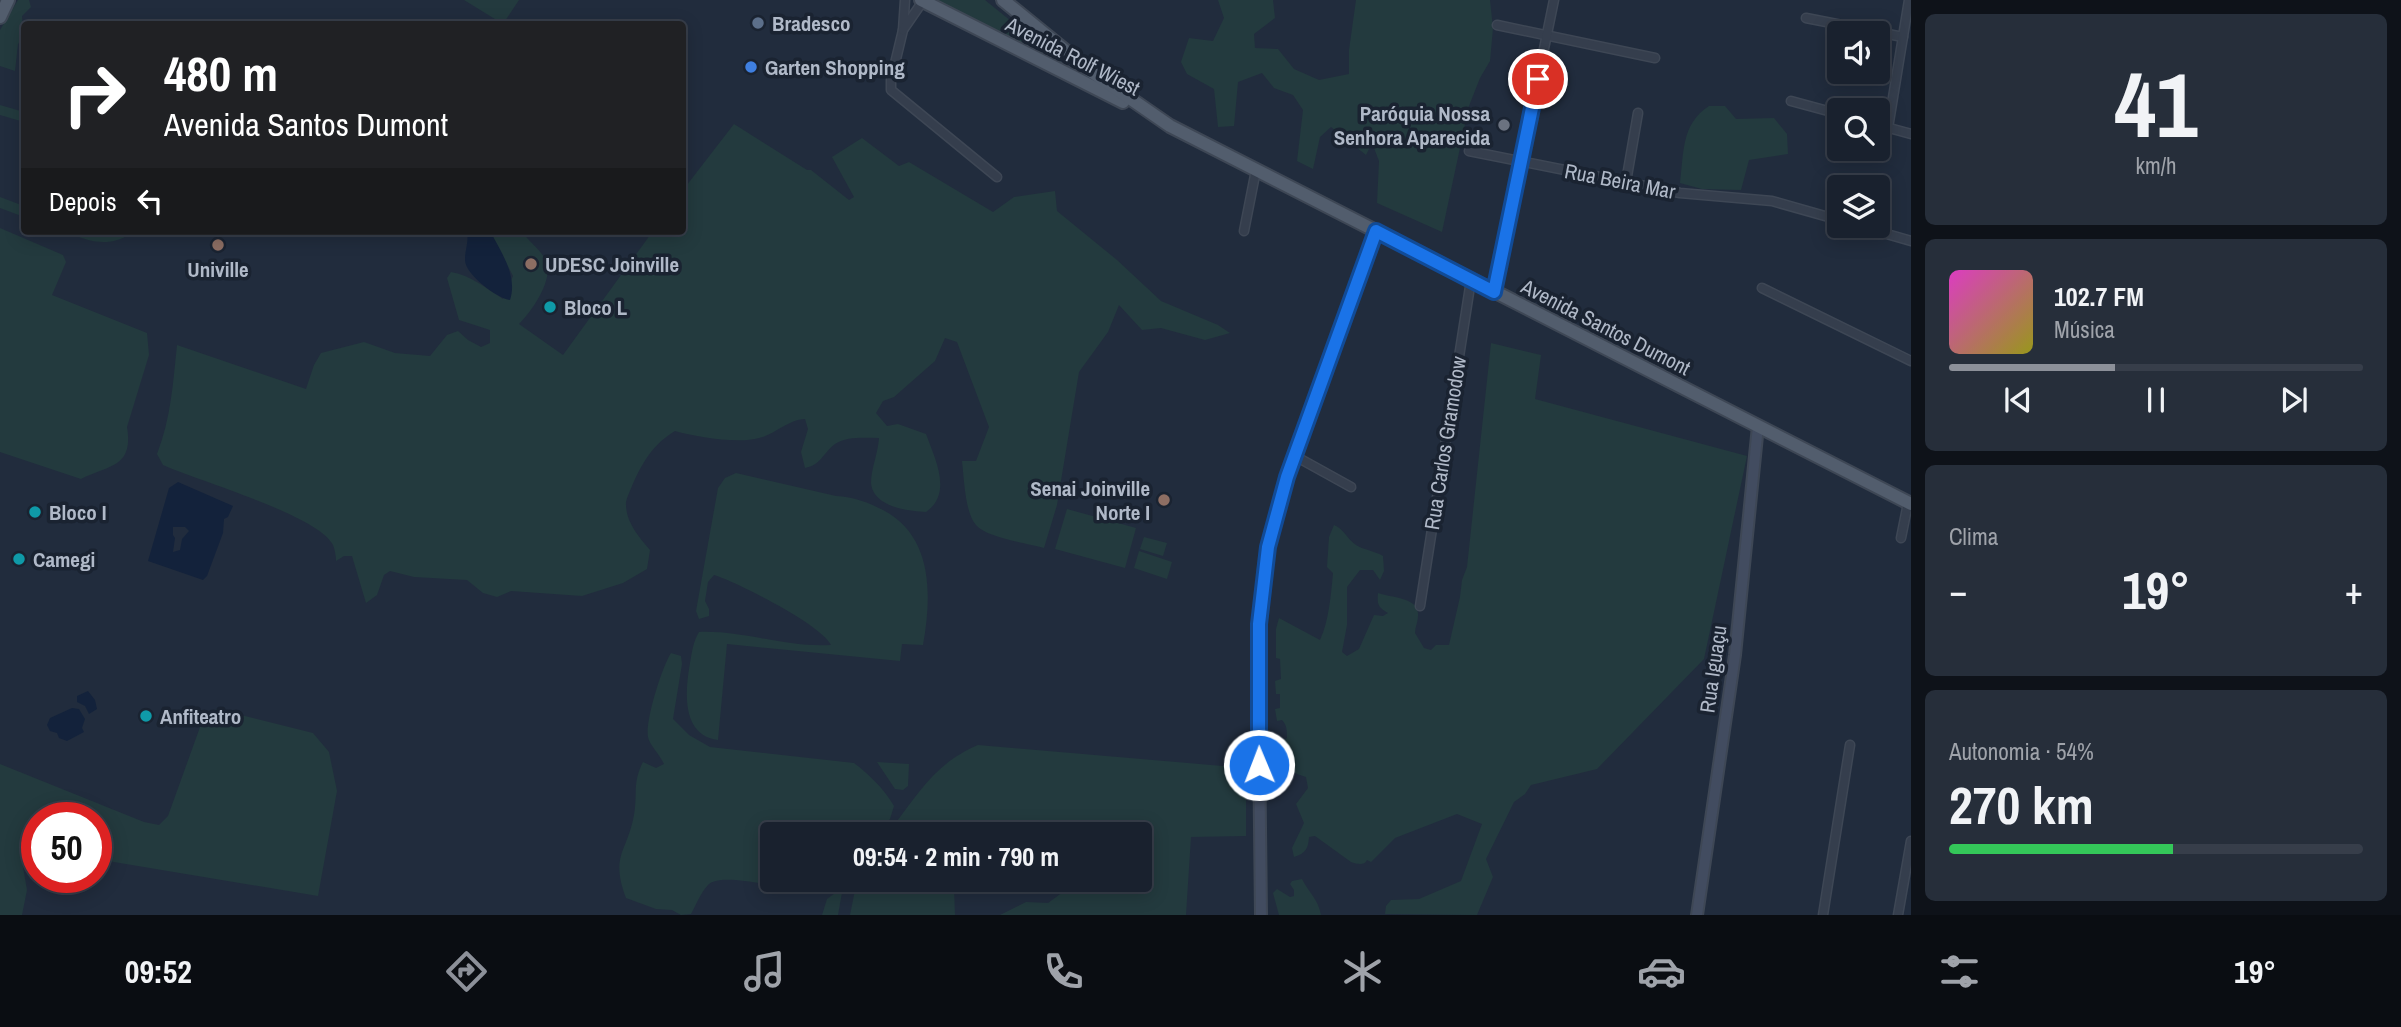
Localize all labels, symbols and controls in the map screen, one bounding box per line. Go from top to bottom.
place label: Bradesco [772,9,850,38]
street label: Avenida Rolf Wiest [1000,9,1145,102]
marker: Bradesco [750,15,766,31]
map controls [1827,21,1890,238]
button: sound [1827,21,1890,84]
text: 480 m [164,40,278,106]
text: 41 [2115,43,2198,165]
icon: right [49,49,140,140]
pin [1508,49,1568,109]
place label: Garten Shopping [765,53,905,82]
marker: Garten Shopping [743,59,759,75]
icon: arrive [1519,60,1557,98]
button: search [1827,98,1890,161]
place label: Paróquia Nossa Senhora Aparecida [1334,99,1490,152]
text: Avenida Santos Dumont [164,103,448,146]
marker: Paróquia Nossa Senhora Aparecida [1496,117,1512,133]
text: km/h [2136,150,2176,181]
street label: Rua Beira Mar [1562,156,1678,206]
button: layers [1827,175,1890,238]
icon: left [131,182,169,220]
text: Depois [49,184,117,219]
marker: Univille [210,237,226,253]
place label: UDESC Joinville [545,250,679,279]
place label: Univille [187,255,249,284]
marker: UDESC Joinville [523,256,539,272]
street label: Avenida Santos Dumont [1515,271,1696,382]
text: 102.7 FM [2054,279,2144,314]
place label: Bloco L [564,293,628,322]
marker: Bloco L [542,299,558,315]
text: Música [2054,314,2115,345]
street label: Rua Carlos Gramodow [1417,354,1473,532]
icon: previous [1999,381,2037,419]
icon: pause [2137,381,2175,419]
icon: next [2275,381,2313,419]
place label: Senai Joinville Norte I [1030,474,1150,527]
marker: Senai Joinville Norte I [1156,492,1172,508]
place label: Bloco I [49,498,106,527]
marker: Bloco I [27,504,43,520]
text: Clima [1949,521,1998,552]
place label: Camegi [33,545,95,574]
marker: Camegi [11,551,27,567]
text: 19° [2122,555,2190,625]
text: − [1949,565,1967,616]
text: + [2345,565,2363,616]
street label: Rua Iguaçu [1693,623,1733,715]
place label: Anfiteatro [160,702,241,731]
marker: Anfiteatro [138,708,154,724]
position arrow [1222,728,1296,802]
text: Autonomia · 54% [1949,736,2094,767]
text: 270 km [1949,770,2094,840]
speed limit sign: 50 [21,802,112,893]
text: 09:54 · 2 min · 790 m [853,839,1059,874]
icon: directions [442,947,491,996]
icon: music [740,947,789,996]
icon: phone [1039,947,1088,996]
icon: climate [1338,947,1387,996]
icon: car [1637,947,1686,996]
icon: filters [1935,947,1984,996]
text: 09:52 [125,950,192,993]
text: 19° [2234,950,2276,993]

